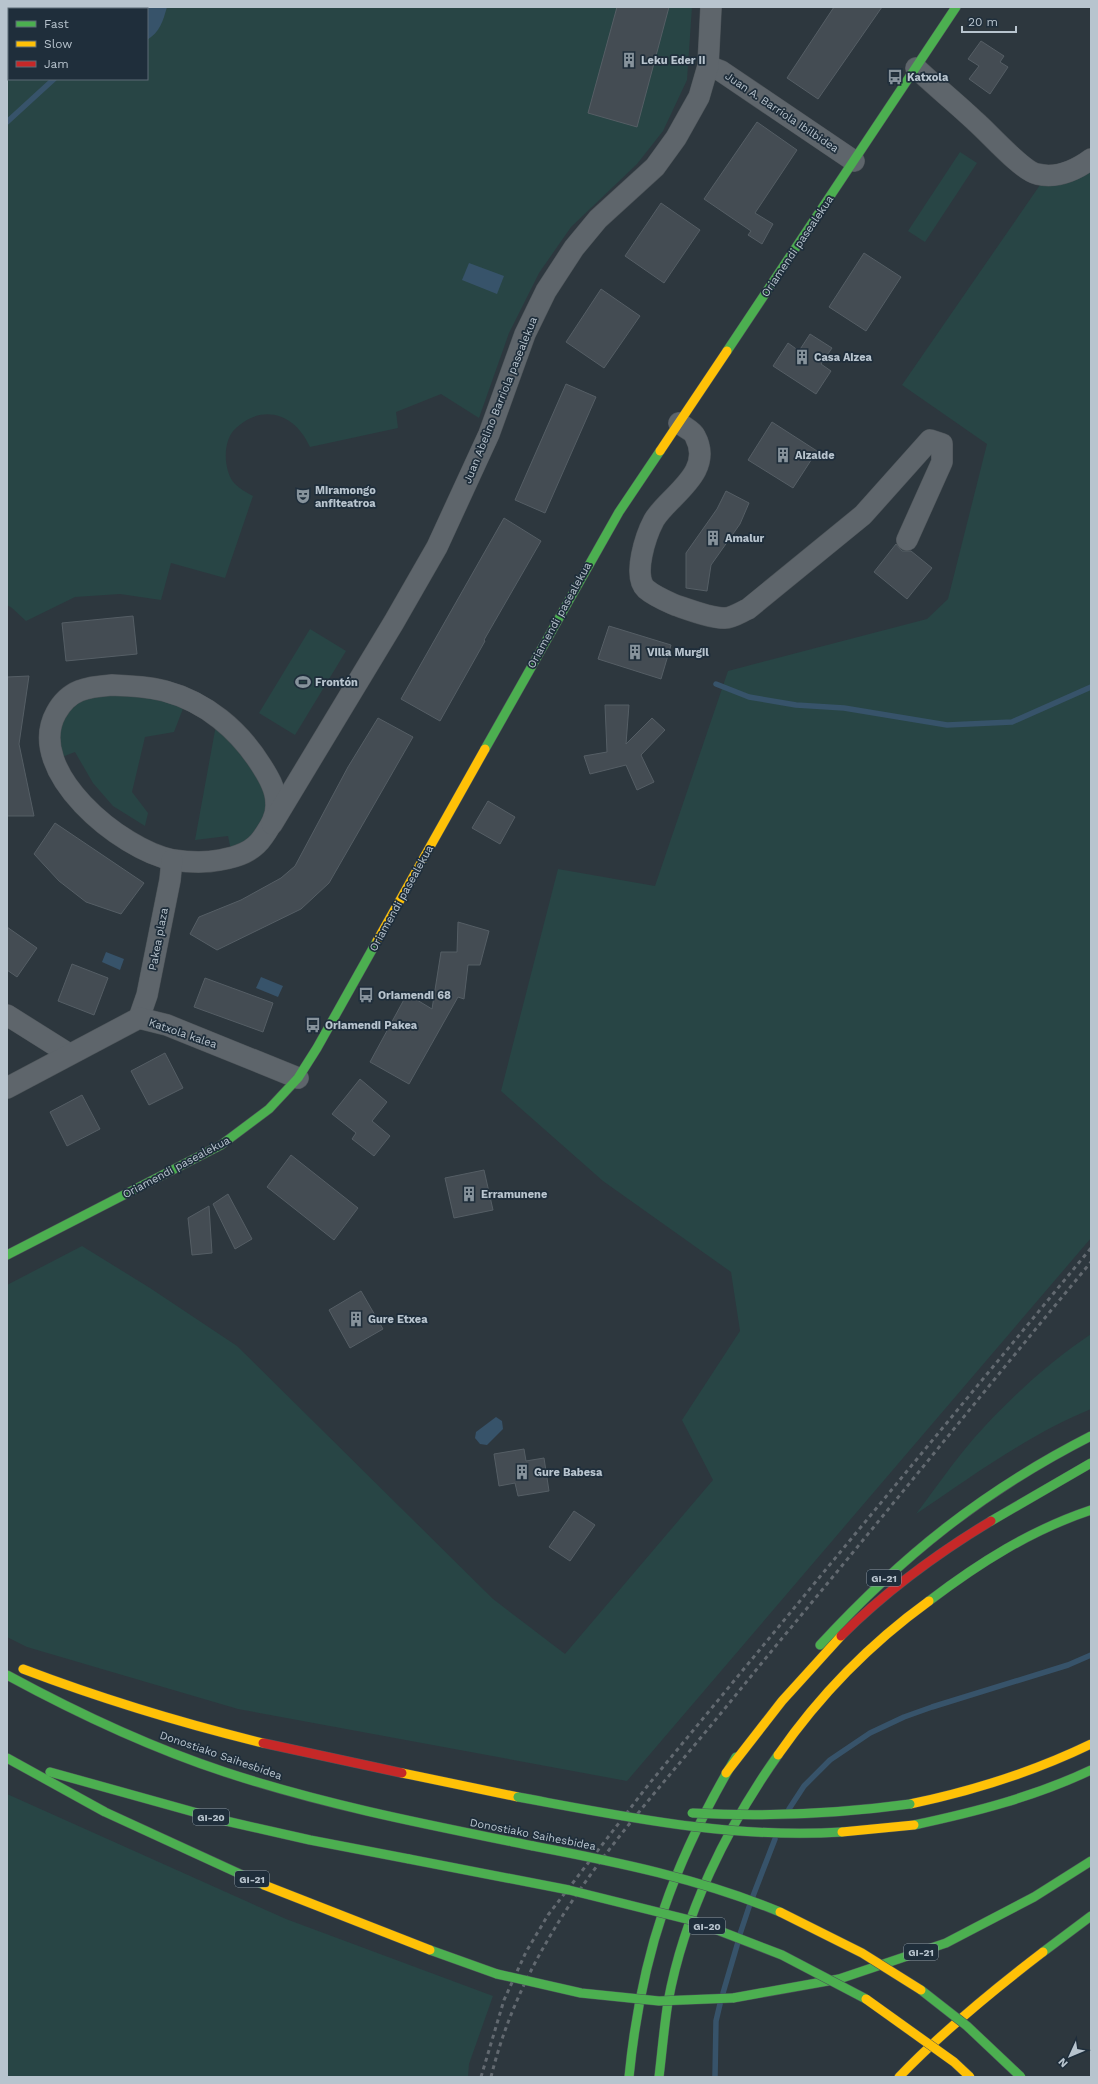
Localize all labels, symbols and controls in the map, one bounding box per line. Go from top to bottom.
legend [8,8,148,80]
scale bar [962,8,1016,34]
text: 20 m [968,15,998,29]
text: Fast [44,17,69,31]
text: Slow [44,37,72,51]
building icon: Leku Eder II [620,51,638,69]
place label: Leku Eder II [641,54,705,67]
text: Jam [44,57,69,71]
bus stop icon: Katxola [886,68,904,86]
street label: Juan A. Barriola Ibilbidea [723,70,841,155]
place label: Katxola [907,71,949,84]
street label: Oriamendi pasealekua [759,193,836,299]
street label: Juan Abelino Barriola pasealekua [461,315,540,485]
building icon: Casa Aizea [793,348,811,366]
place label: Casa Aizea [814,351,873,364]
building icon: Aizalde [774,446,792,464]
place label: Aizalde [795,449,835,462]
place label: Miramongo anfiteatroa [315,484,376,510]
theatre icon: Miramongo anfiteatroa [294,487,312,505]
building icon: Amalur [704,529,722,547]
place label: Amalur [725,532,765,545]
street label: Oriamendi pasealekua [525,560,594,671]
building icon: Villa Murgil [626,643,644,661]
place label: Villa Murgil [647,646,709,659]
sports icon: Frontón [294,673,312,691]
place label: Frontón [315,676,358,689]
street label: Oriamendi pasealekua [367,843,436,954]
street label: Pakea plaza [146,907,171,972]
bus stop icon: Oriamendi 68 [357,986,375,1004]
place label: Oriamendi 68 [378,989,451,1002]
street label: Katxola kalea [147,1016,219,1051]
bus stop icon: Oriamendi Pakea [304,1016,322,1034]
place label: Oriamendi Pakea [325,1019,418,1032]
street label: Oriamendi pasealekua [120,1134,232,1201]
building icon: Erramunene [460,1185,478,1203]
place label: Erramunene [481,1188,547,1201]
building icon: Gure Etxea [347,1310,365,1328]
place label: Gure Etxea [368,1313,428,1326]
building icon: Gure Babesa [513,1463,531,1481]
place label: Gure Babesa [534,1466,603,1479]
road number: GI-21 [867,1570,901,1586]
street label: Donostiako Saihesbidea [158,1728,284,1782]
road number: GI-20 [193,1809,229,1825]
street label: Donostiako Saihesbidea [469,1816,597,1853]
road number: GI-21 [235,1871,269,1887]
road number: GI-20 [689,1918,725,1934]
road number: GI-21 [904,1944,938,1960]
north arrow [1050,2036,1090,2076]
text: N [1056,2055,1071,2070]

